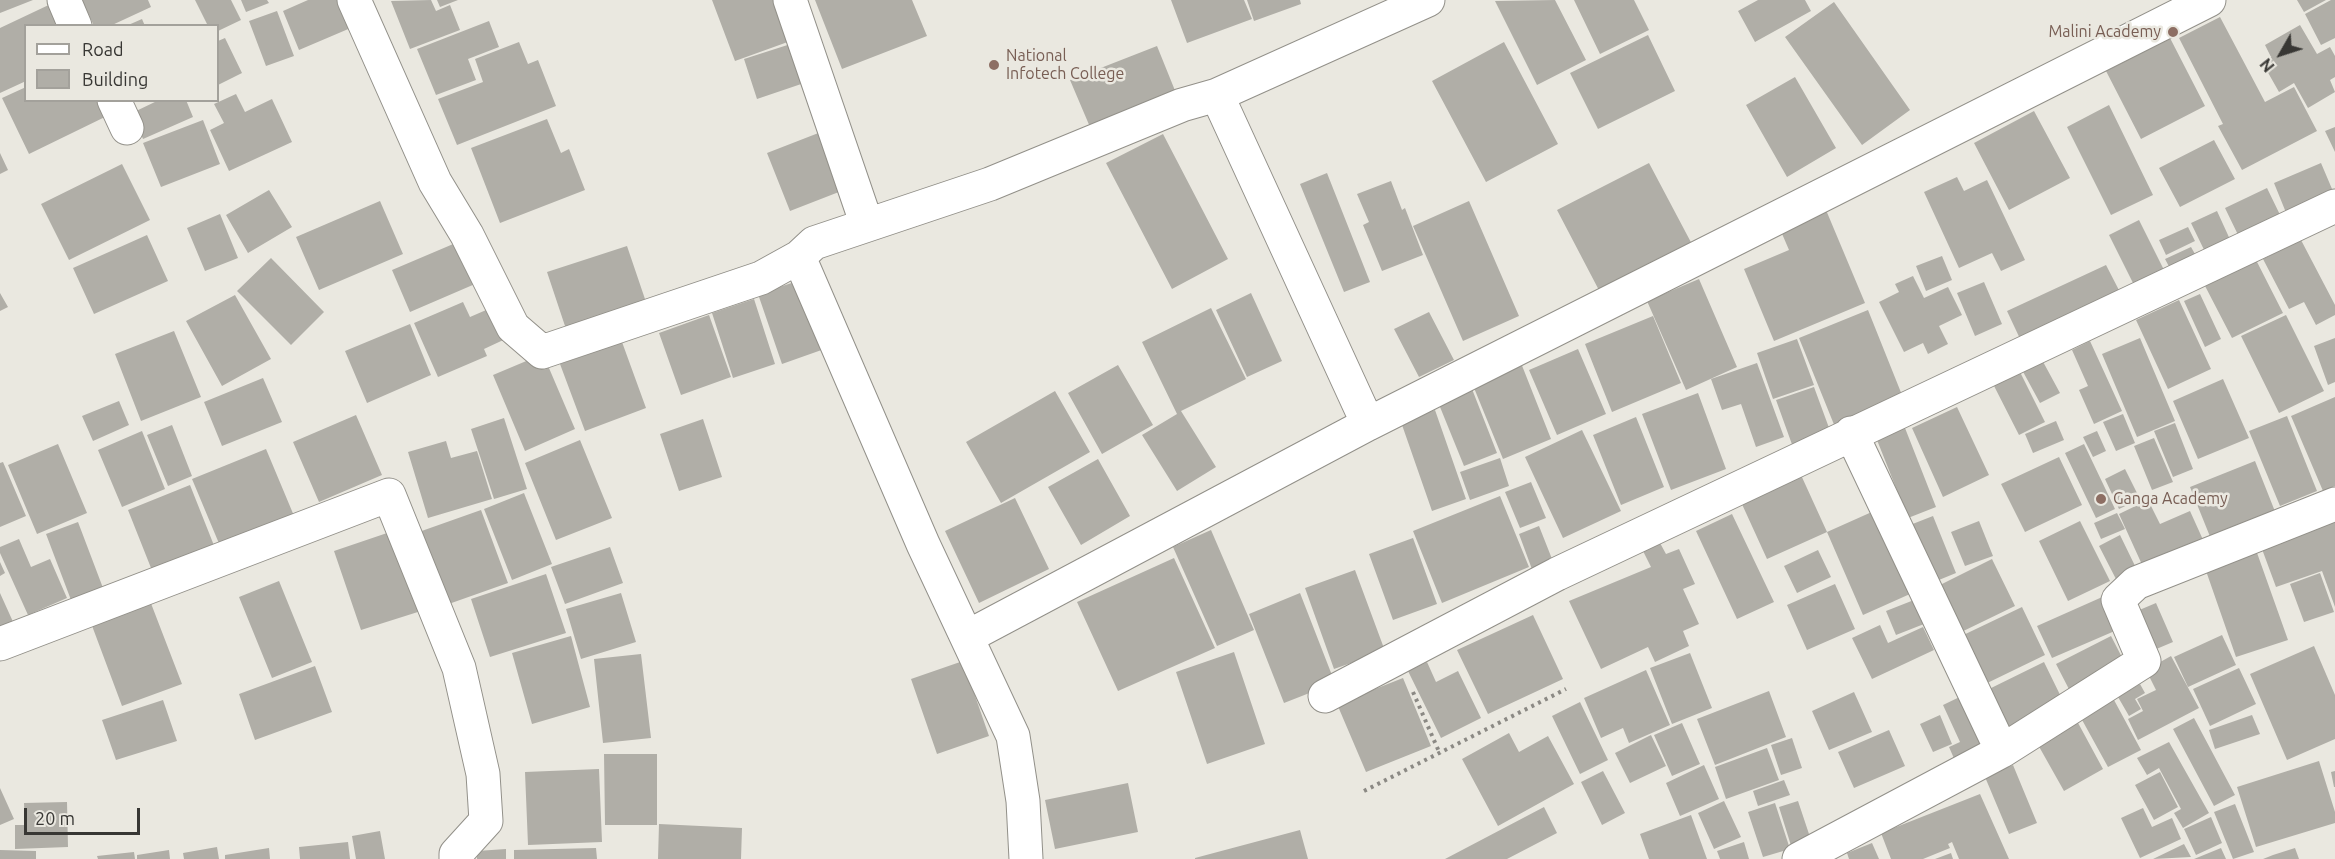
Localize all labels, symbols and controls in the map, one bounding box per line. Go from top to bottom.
place label: Malini Academy [2048,22,2161,42]
legend [24,24,219,102]
north arrow [2251,24,2311,84]
marker: Malini Academy [2166,25,2180,39]
text: Road [82,39,124,59]
place label: National Infotech College [1006,46,1124,84]
text: N [2256,55,2278,76]
marker: National Infotech College [987,58,1001,72]
text: Building [82,69,148,89]
place label: Ganga Academy [2113,489,2228,509]
marker: Ganga Academy [2094,492,2108,506]
scale bar [27,796,142,834]
text: 20 m [35,808,75,828]

